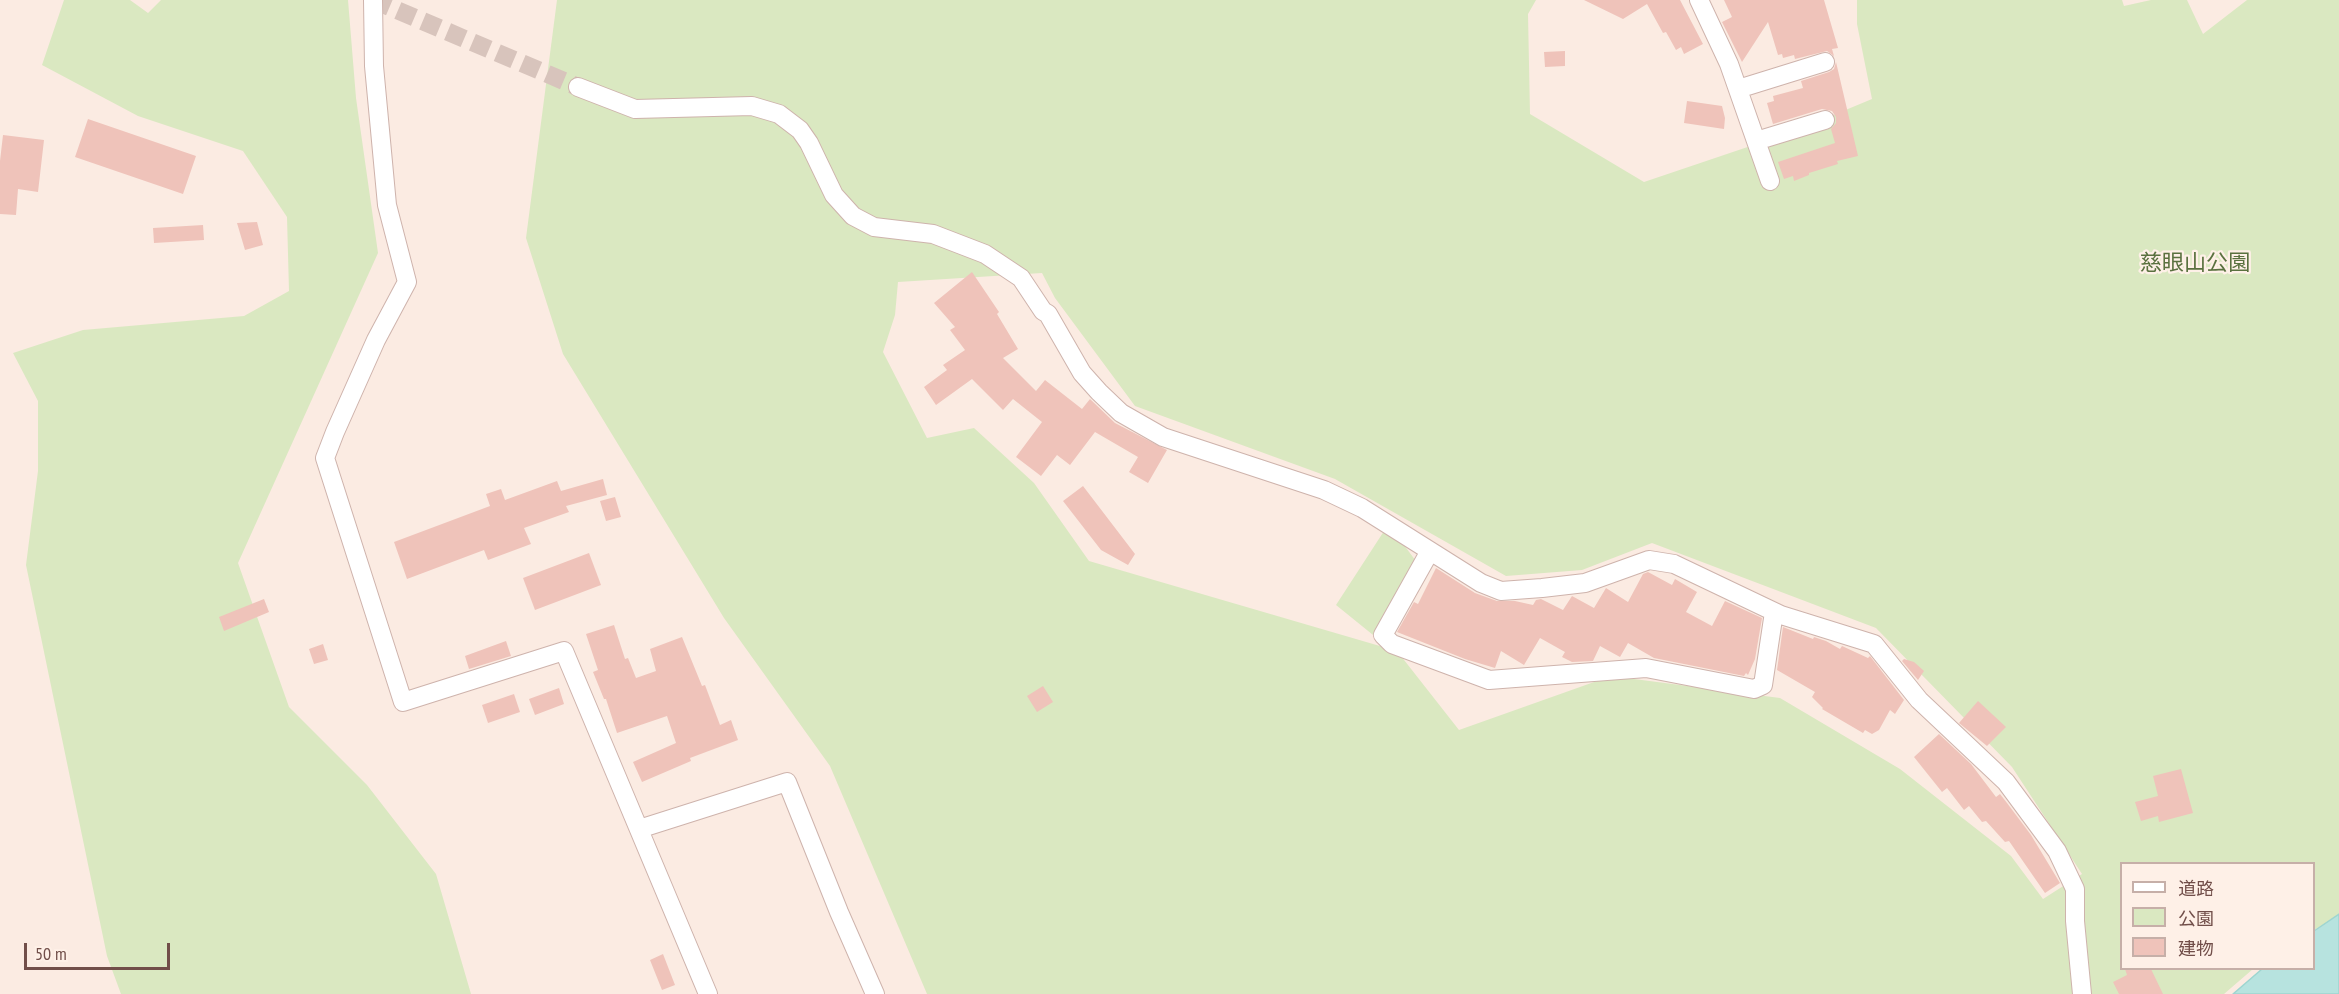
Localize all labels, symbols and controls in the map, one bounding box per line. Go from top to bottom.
park label: 慈眼山公園 [2140,251,2250,277]
legend [2120,862,2315,970]
text: 道路 [2178,877,2214,900]
text: 公園 [2178,907,2214,930]
scale bar [27,931,172,969]
text: 建物 [2178,937,2214,960]
text: 50 m [35,942,67,965]

